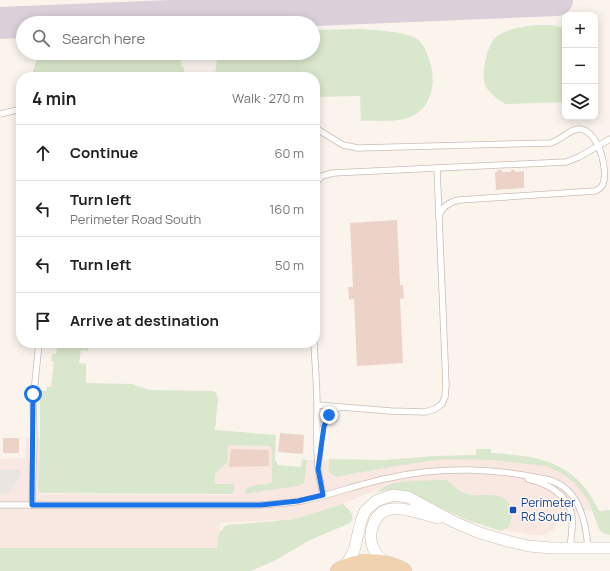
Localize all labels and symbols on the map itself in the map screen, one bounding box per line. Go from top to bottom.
route start [24,385,42,403]
route end [320,406,338,424]
place label: Perimeter Rd South [521,494,576,525]
marker: Perimeter Rd South [508,505,518,515]

